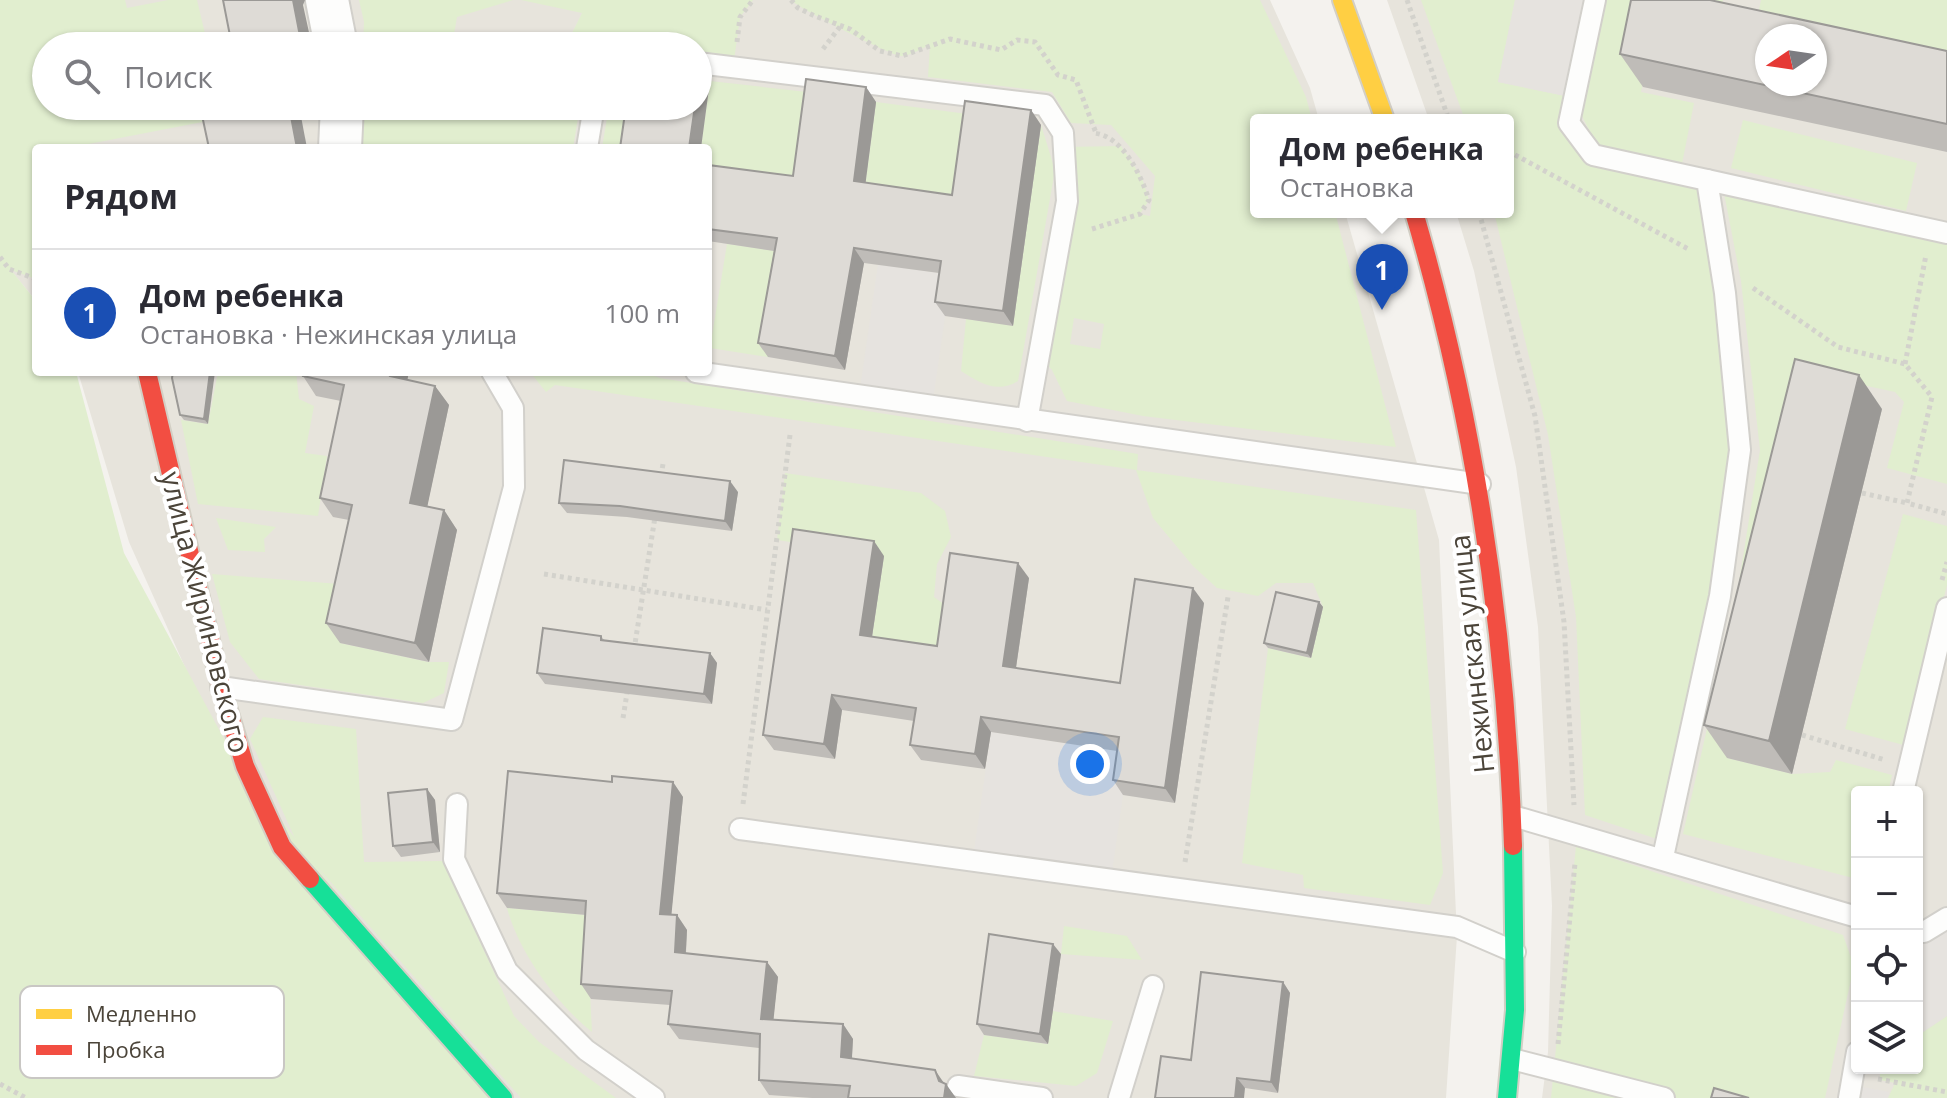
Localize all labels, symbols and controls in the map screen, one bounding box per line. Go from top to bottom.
north arrow [1755,24,1827,96]
search box [32,32,712,120]
icon: search [60,54,104,98]
text: Поиск [124,56,213,97]
popup [1250,114,1514,218]
text: Дом ребенка [1280,128,1484,169]
text: Остановка [1280,169,1414,205]
text: Рядом [64,173,178,219]
pin: 1 [1356,244,1408,310]
text: Дом ребенка [140,275,344,316]
text: 1 [83,295,97,331]
text: 100 m [605,295,680,331]
text: Остановка · Нежинская улица [140,316,517,352]
street label: улица Жириновского [153,467,259,757]
street label: Нежинская улица [1440,533,1502,775]
your location [1070,744,1110,784]
map controls [1851,786,1923,1074]
button: + [1851,786,1923,858]
button: − [1851,858,1923,930]
button: locate [1851,930,1923,1002]
legend [20,986,284,1078]
text: Медленно [86,998,197,1028]
button: layers [1851,1002,1923,1074]
text: Пробка [86,1034,165,1064]

